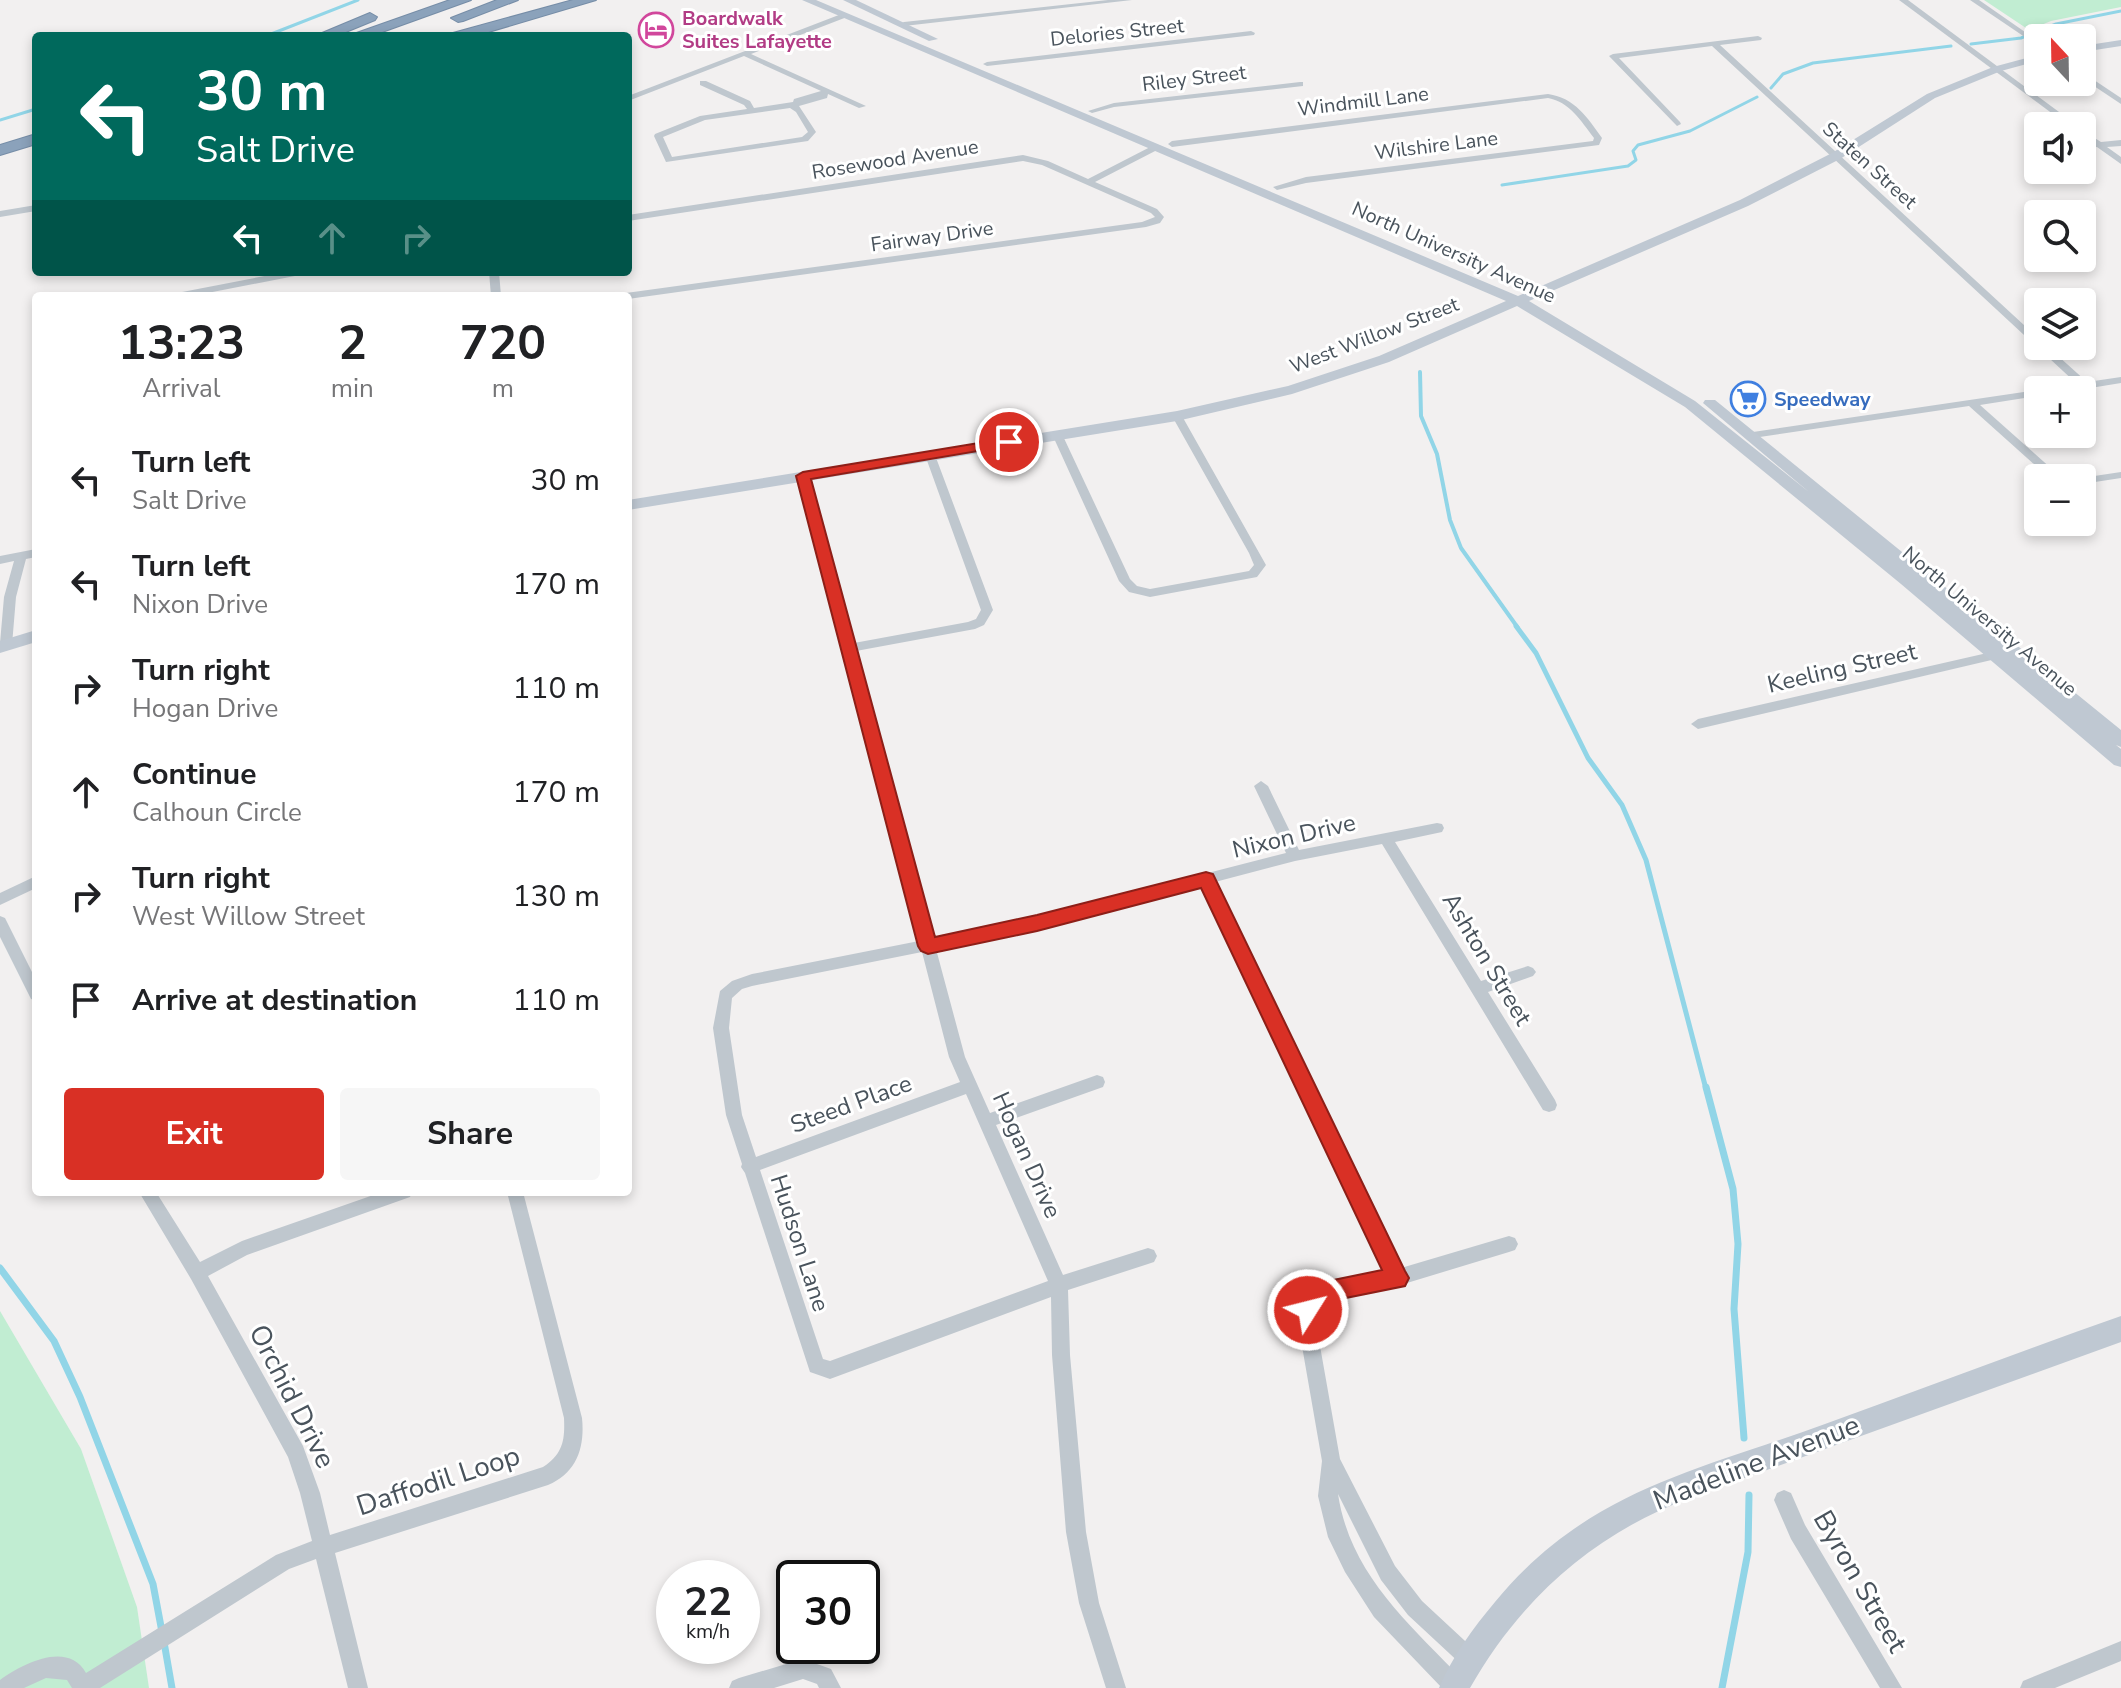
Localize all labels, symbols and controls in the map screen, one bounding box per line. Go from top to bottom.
place label: Boardwalk Suites Lafayette [682,5,832,55]
hotel icon: Boardwalk Suites Lafayette [637,11,675,49]
street label: Delories Street [1049,12,1186,53]
north arrow [2024,24,2096,96]
map controls [2024,24,2096,536]
text: 30 m [196,53,327,130]
street label: Riley Street [1141,59,1248,98]
icon: left [64,64,168,168]
street label: Windmill Lane [1296,80,1430,123]
button: sound [2024,112,2096,184]
street label: Staten Street [1817,116,1923,216]
street label: Wilshire Lane [1373,125,1499,166]
text: Salt Drive [196,126,355,175]
street label: Rosewood Avenue [810,133,980,186]
street label: North University Avenue [1348,195,1560,310]
button: search [2024,200,2096,272]
street label: Fairway Drive [869,215,995,258]
icon: left [226,216,270,260]
icon: ahead [310,216,354,260]
icon: right [394,216,438,260]
button: layers [2024,288,2096,360]
street label: West Willow Street [1286,290,1464,380]
text: 13:23 [118,310,245,376]
text: 2 [338,310,367,376]
text: 720 [460,310,546,376]
text: Arrival [142,371,221,406]
text: min [331,371,374,406]
text: m [492,371,514,406]
button: + [2024,376,2096,448]
supermarket icon: Speedway [1729,380,1767,418]
place label: Speedway [1774,386,1871,413]
pin [975,408,1043,476]
icon: arrive [987,420,1031,464]
text: Turn left [132,442,250,483]
icon: left [64,458,108,502]
text: 30 m [531,460,600,501]
button: − [2024,464,2096,536]
text: Salt Drive [132,483,247,518]
street label: North University Avenue [1897,540,2083,703]
text: Turn left [132,546,250,587]
icon: left [64,562,108,606]
text: 170 m [513,564,600,605]
text: Nixon Drive [132,587,268,622]
street label: Keeling Street [1764,635,1920,701]
text: Turn right [132,650,270,691]
icon: right [64,666,108,710]
text: 110 m [513,668,600,709]
text: Hogan Drive [132,691,278,726]
text: Continue [132,754,257,795]
icon: ahead [64,770,108,814]
text: 170 m [513,772,600,813]
text: Calhoun Circle [132,795,302,830]
street label: Nixon Drive [1229,806,1359,866]
text: Turn right [132,858,270,899]
icon: right [64,874,108,918]
text: 130 m [513,876,600,917]
street label: Ashton Street [1435,887,1539,1032]
text: West Willow Street [132,899,365,934]
icon: arrive [64,978,108,1022]
text: Arrive at destination [132,980,417,1021]
text: 110 m [513,980,600,1021]
street label: Steed Place [786,1067,916,1141]
street label: Hogan Drive [985,1087,1069,1223]
button: Exit [64,1088,324,1180]
button: Share [340,1088,600,1180]
street label: Hudson Lane [763,1170,837,1316]
position arrow [1266,1268,1350,1352]
street label: Orchid Drive [240,1318,345,1475]
street label: Madeline Avenue [1648,1406,1865,1520]
street label: Daffodil Loop [352,1437,525,1525]
street label: Byron Street [1804,1503,1916,1660]
speed limit sign: 30 [776,1560,880,1664]
text: 22 [684,1575,732,1629]
text: km/h [686,1618,730,1645]

